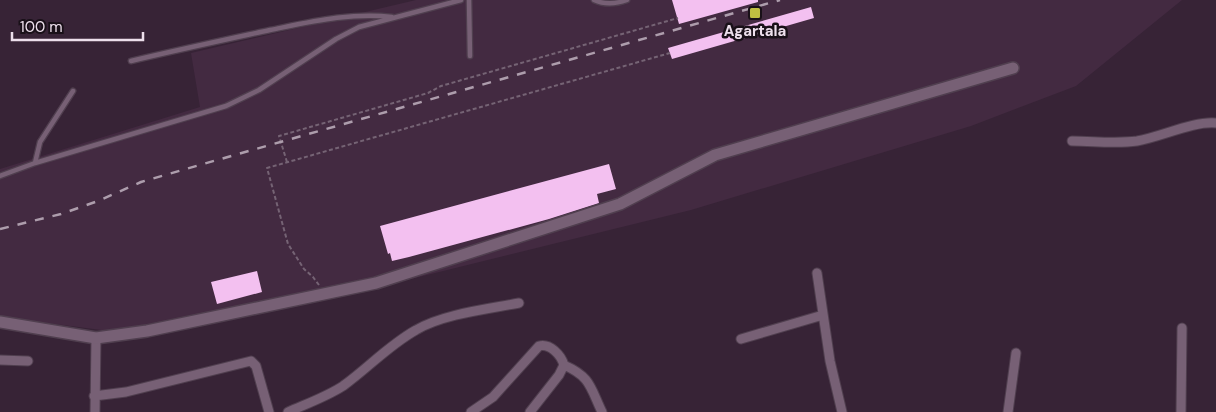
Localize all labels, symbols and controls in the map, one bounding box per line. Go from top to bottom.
marker: Agartala [748,6,762,20]
scale bar [12,10,144,42]
text: 100 m [20,17,63,37]
place label: Agartala [724,21,786,41]

